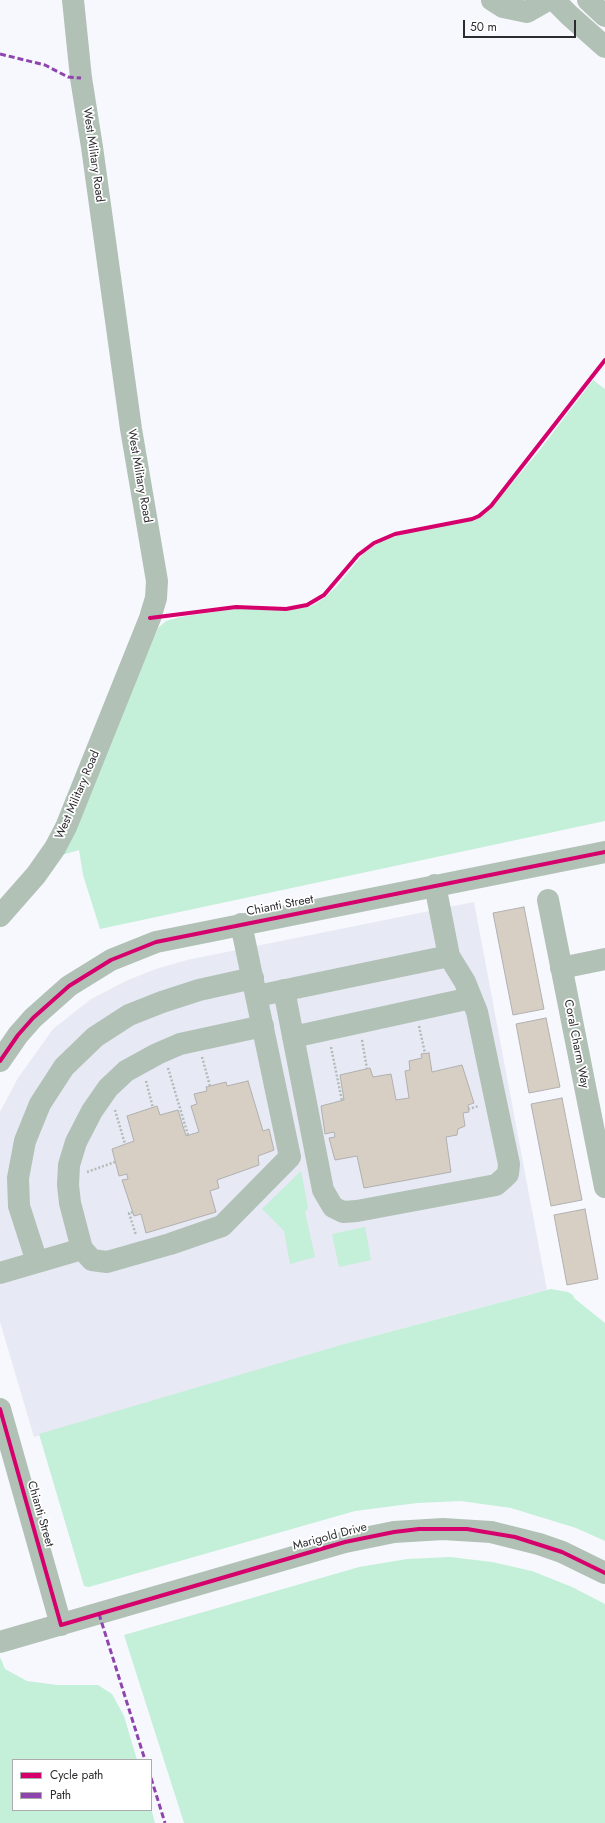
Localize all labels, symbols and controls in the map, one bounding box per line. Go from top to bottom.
scale bar [465,12,578,38]
text: 50 m [470,18,497,36]
street label: West Military Road [79,107,107,203]
street label: West Military Road [124,428,154,524]
street label: West Military Road [53,748,103,842]
street label: Chianti Street [245,892,315,920]
street label: Coral Charm Way [560,998,592,1090]
street label: Chianti Street [24,1479,56,1549]
street label: Marigold Drive [291,1520,369,1554]
legend [12,1759,152,1811]
text: Cycle path [50,1766,103,1784]
text: Path [50,1786,71,1804]

